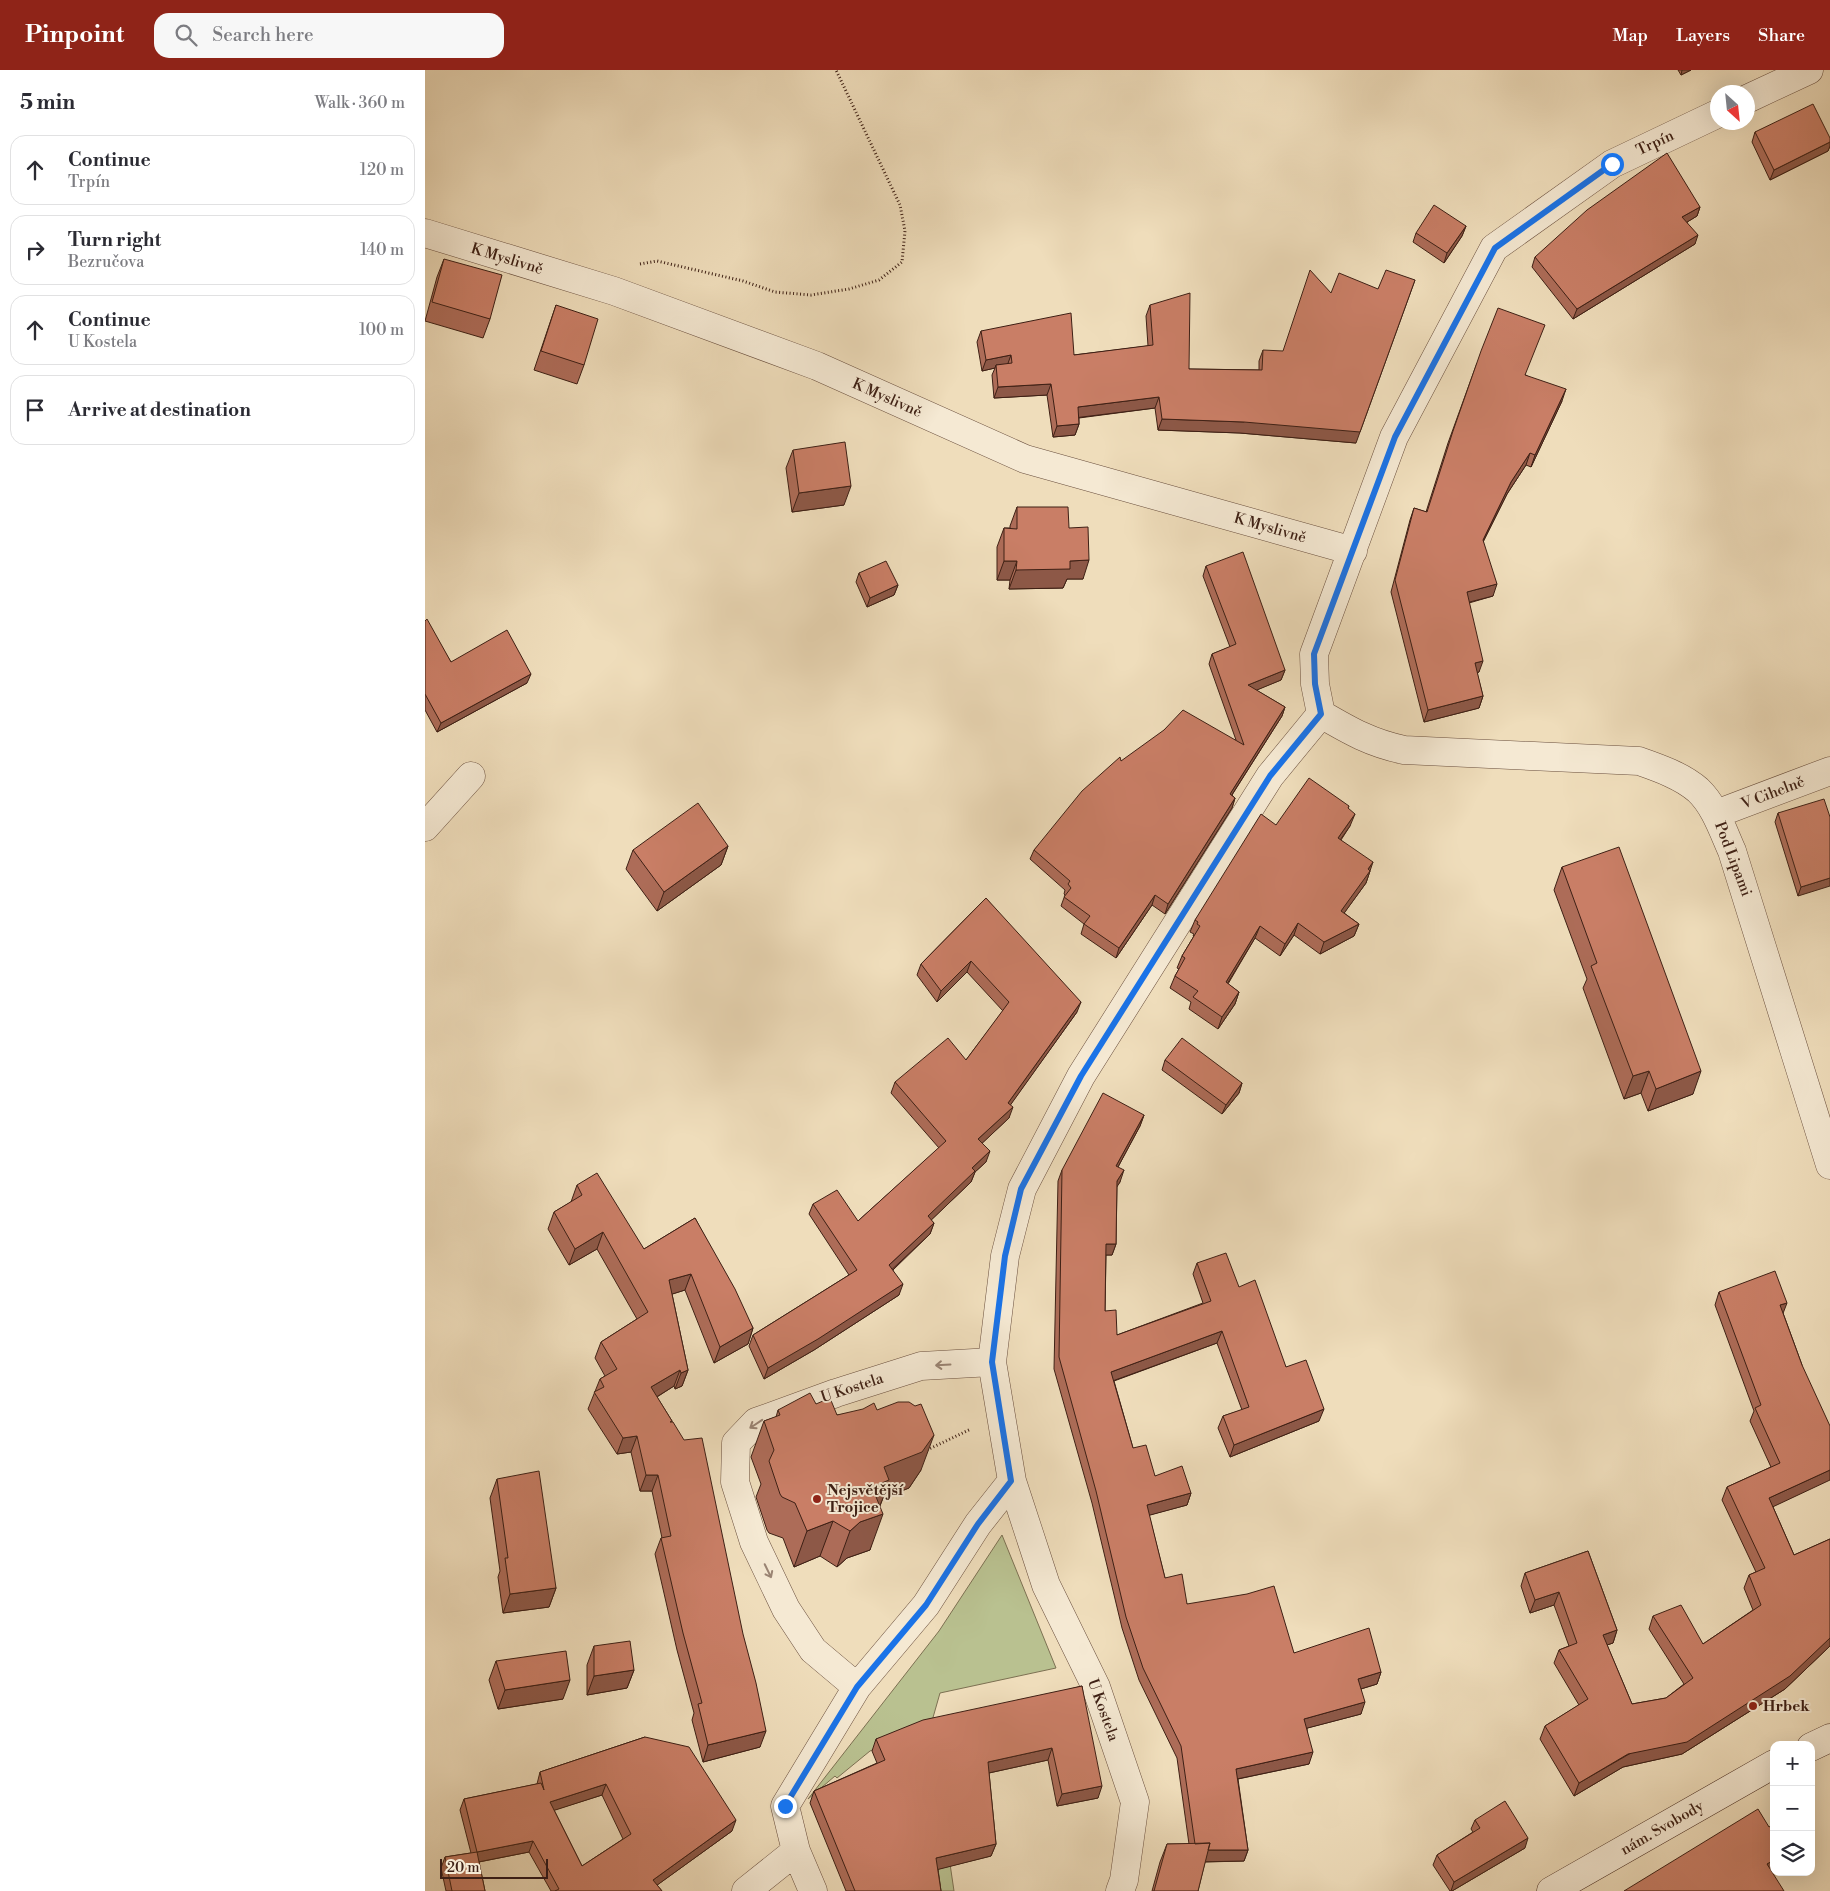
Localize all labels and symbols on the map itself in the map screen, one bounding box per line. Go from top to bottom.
north arrow [1710,85,1755,130]
street label: Trpín [1633,126,1677,160]
route start [1601,153,1624,176]
street label: K Myslivně [469,239,545,279]
street label: K Myslivně [849,374,925,422]
street label: K Myslivně [1232,509,1308,547]
street label: V Cihelně [1738,772,1807,814]
street label: Pod Lipami [1710,819,1756,899]
one-way arrow [936,1360,952,1369]
street label: U Kostela [818,1369,886,1407]
one-way arrow [749,1419,763,1429]
place label: Nejsvětější Trojice [827,1481,904,1517]
marker: Nejsvětější Trojice [811,1493,823,1505]
one-way arrow [763,1563,773,1578]
street label: U Kostela [1083,1676,1123,1744]
place label: Hrbek [1763,1697,1810,1716]
marker: Hrbek [1747,1700,1759,1712]
route end [774,1795,797,1818]
street label: nám. Svobody [1617,1796,1708,1859]
scale bar [440,1856,547,1879]

